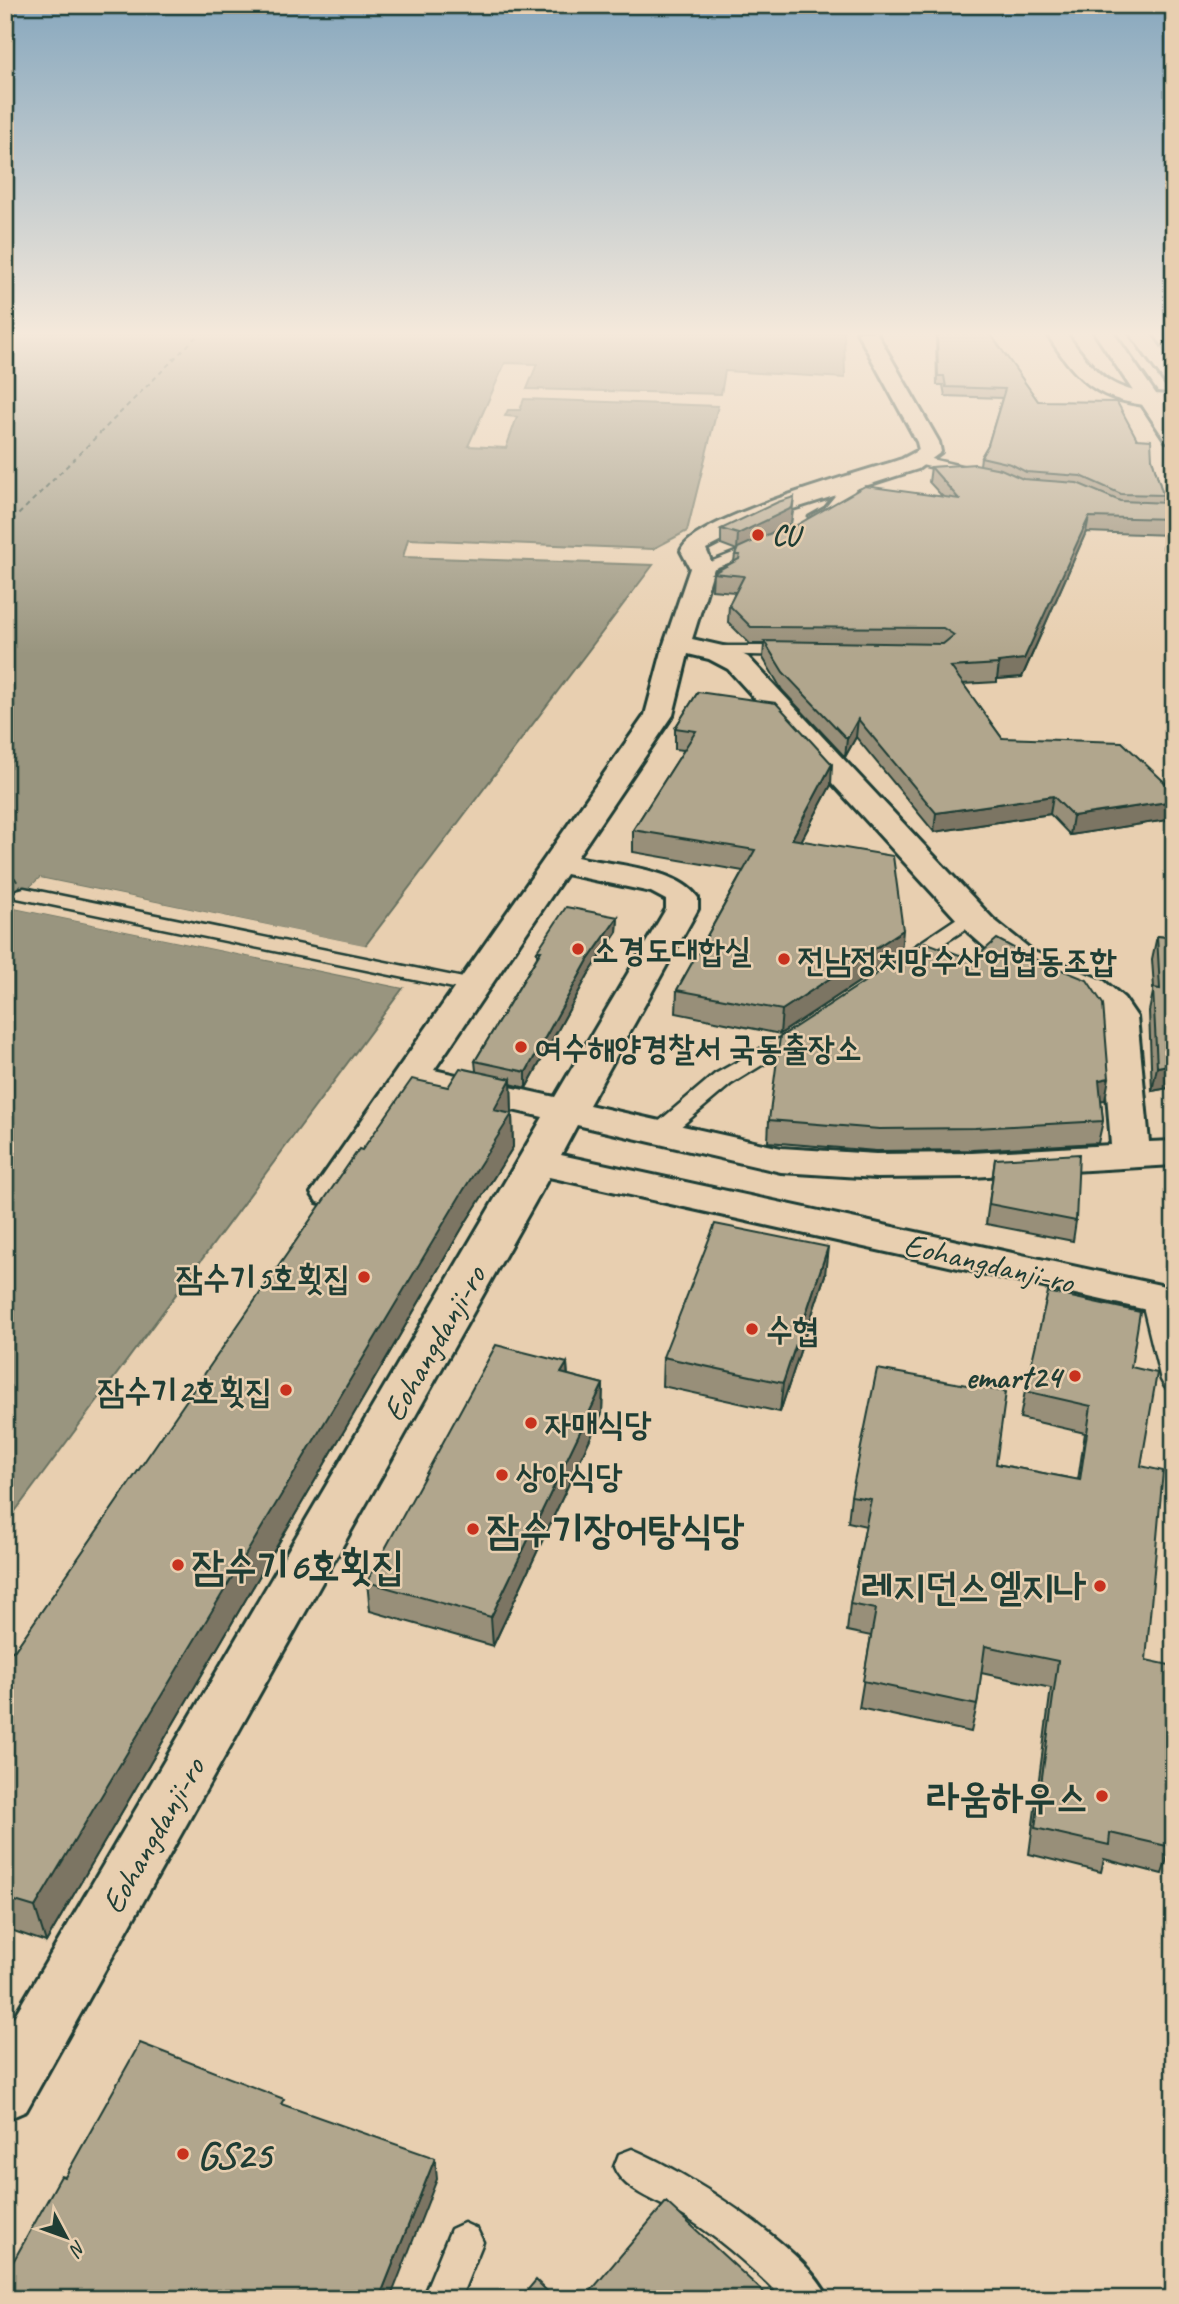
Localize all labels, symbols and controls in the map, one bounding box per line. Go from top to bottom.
place label: CU [772,518,804,553]
marker: CU [750,527,766,543]
place label: 소경도대합실 [592,929,752,971]
place label: 전남정치망수산업협동조합 [798,939,1117,981]
marker: 소경도대합실 [570,941,586,957]
marker: 전남정치망수산업협동조합 [776,951,792,967]
place label: 여수해양경찰서 국동출장소 [535,1027,862,1069]
marker: 여수해양경찰서 국동출장소 [513,1039,529,1055]
street label: Eohangdanji-ro [900,1223,1080,1303]
street label: Eohangdanji-ro [372,1256,496,1429]
place label: 잠수기5호횟집 [176,1257,350,1299]
marker: 잠수기5호횟집 [356,1269,372,1285]
place label: 수협 [766,1309,819,1351]
marker: 수협 [744,1321,760,1337]
place label: emart24 [965,1356,1065,1398]
marker: emart24 [1067,1368,1083,1384]
place label: 잠수기2호횟집 [98,1370,272,1412]
marker: 잠수기2호횟집 [278,1382,294,1398]
place label: 자매식당 [544,1403,652,1445]
marker: 자매식당 [523,1415,539,1431]
place label: 상아식당 [516,1455,623,1497]
marker: 상아식당 [494,1467,510,1483]
place label: 잠수기장어탕식당 [487,1505,745,1555]
marker: 잠수기장어탕식당 [465,1521,481,1537]
place label: 잠수기6호횟집 [192,1541,404,1591]
marker: 잠수기6호횟집 [170,1557,186,1573]
place label: 레지던스엘지나 [861,1562,1087,1612]
marker: 레지던스엘지나 [1092,1578,1108,1594]
street label: Eohangdanji-ro [91,1748,215,1921]
place label: 라움하우스 [927,1772,1088,1822]
marker: 라움하우스 [1094,1788,1110,1804]
place label: GS25 [197,2130,275,2180]
marker: GS25 [175,2146,191,2162]
north arrow [32,2202,102,2272]
text: N [63,2235,91,2262]

